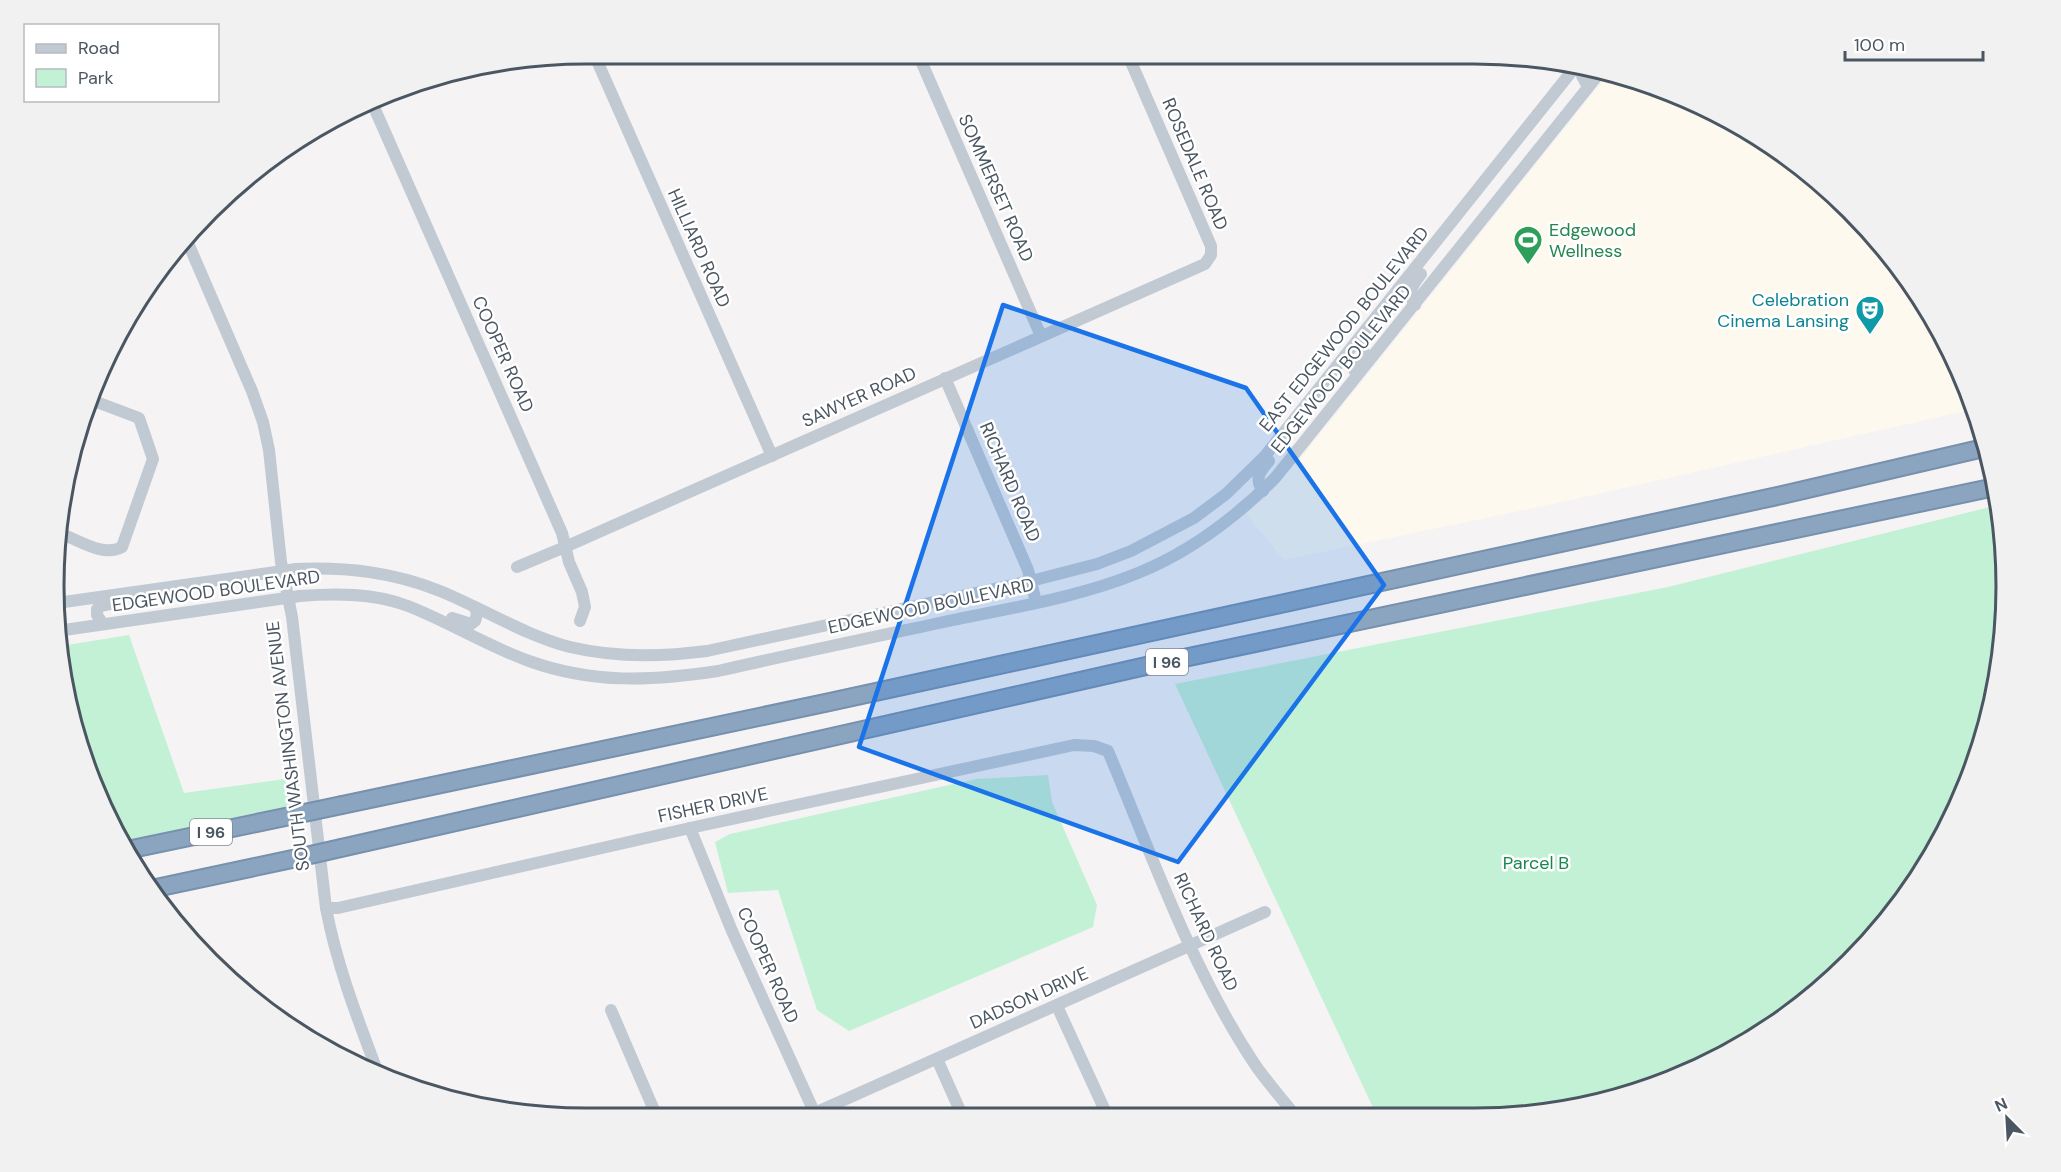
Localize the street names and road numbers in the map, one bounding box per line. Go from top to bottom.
street label: ROSEDALE ROAD [1156,94,1234,234]
street label: SOMMERSET ROAD [953,110,1039,266]
street label: HILLIARD ROAD [662,185,736,311]
street label: EAST EDGEWOOD BOULEVARD [1255,222,1433,436]
street label: EDGEWOOD BOULEVARD [1267,281,1415,457]
street label: COOPER ROAD [467,292,539,416]
street label: SAWYER ROAD [798,361,920,433]
street label: RICHARD ROAD [974,418,1046,546]
street label: EDGEWOOD BOULEVARD [110,565,322,617]
street label: EDGEWOOD BOULEVARD [826,572,1036,640]
street label: SOUTH WASHINGTON AVENUE [261,620,315,872]
road number: I 96 [1146,649,1188,675]
street label: FISHER DRIVE [656,782,770,828]
road number: I 96 [190,819,232,845]
street label: RICHARD ROAD [1168,869,1244,995]
street label: COOPER ROAD [732,903,804,1027]
street label: DADSON DRIVE [966,961,1092,1035]

